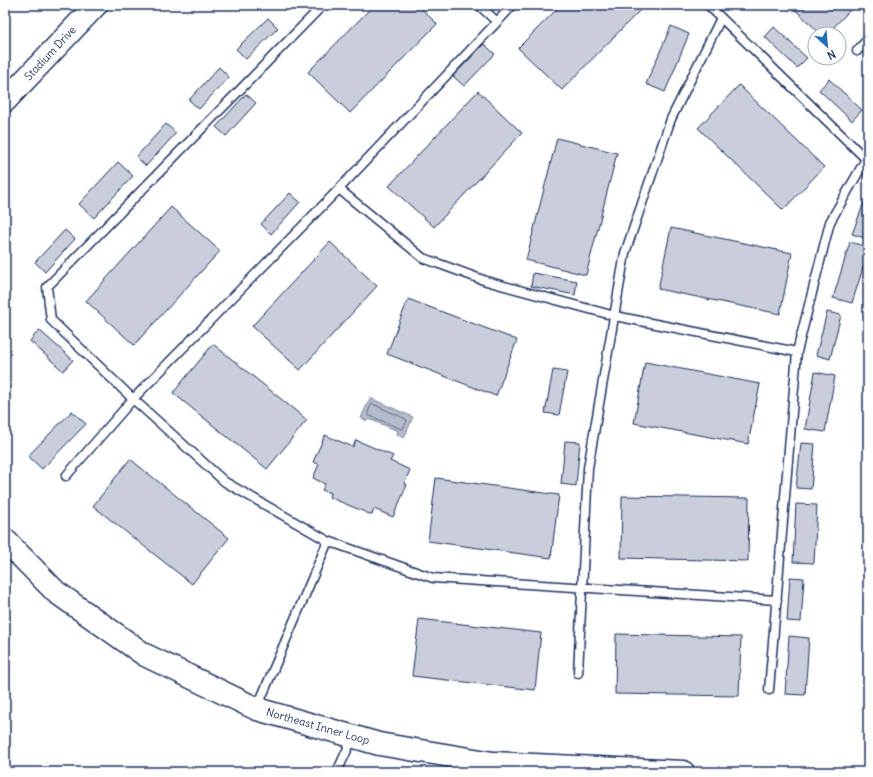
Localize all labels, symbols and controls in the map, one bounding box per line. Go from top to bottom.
street label: Stadium Drive [21,23,79,83]
north arrow [807,26,847,66]
text: N [825,47,838,63]
street label: Northeast Inner Loop [265,705,371,747]

